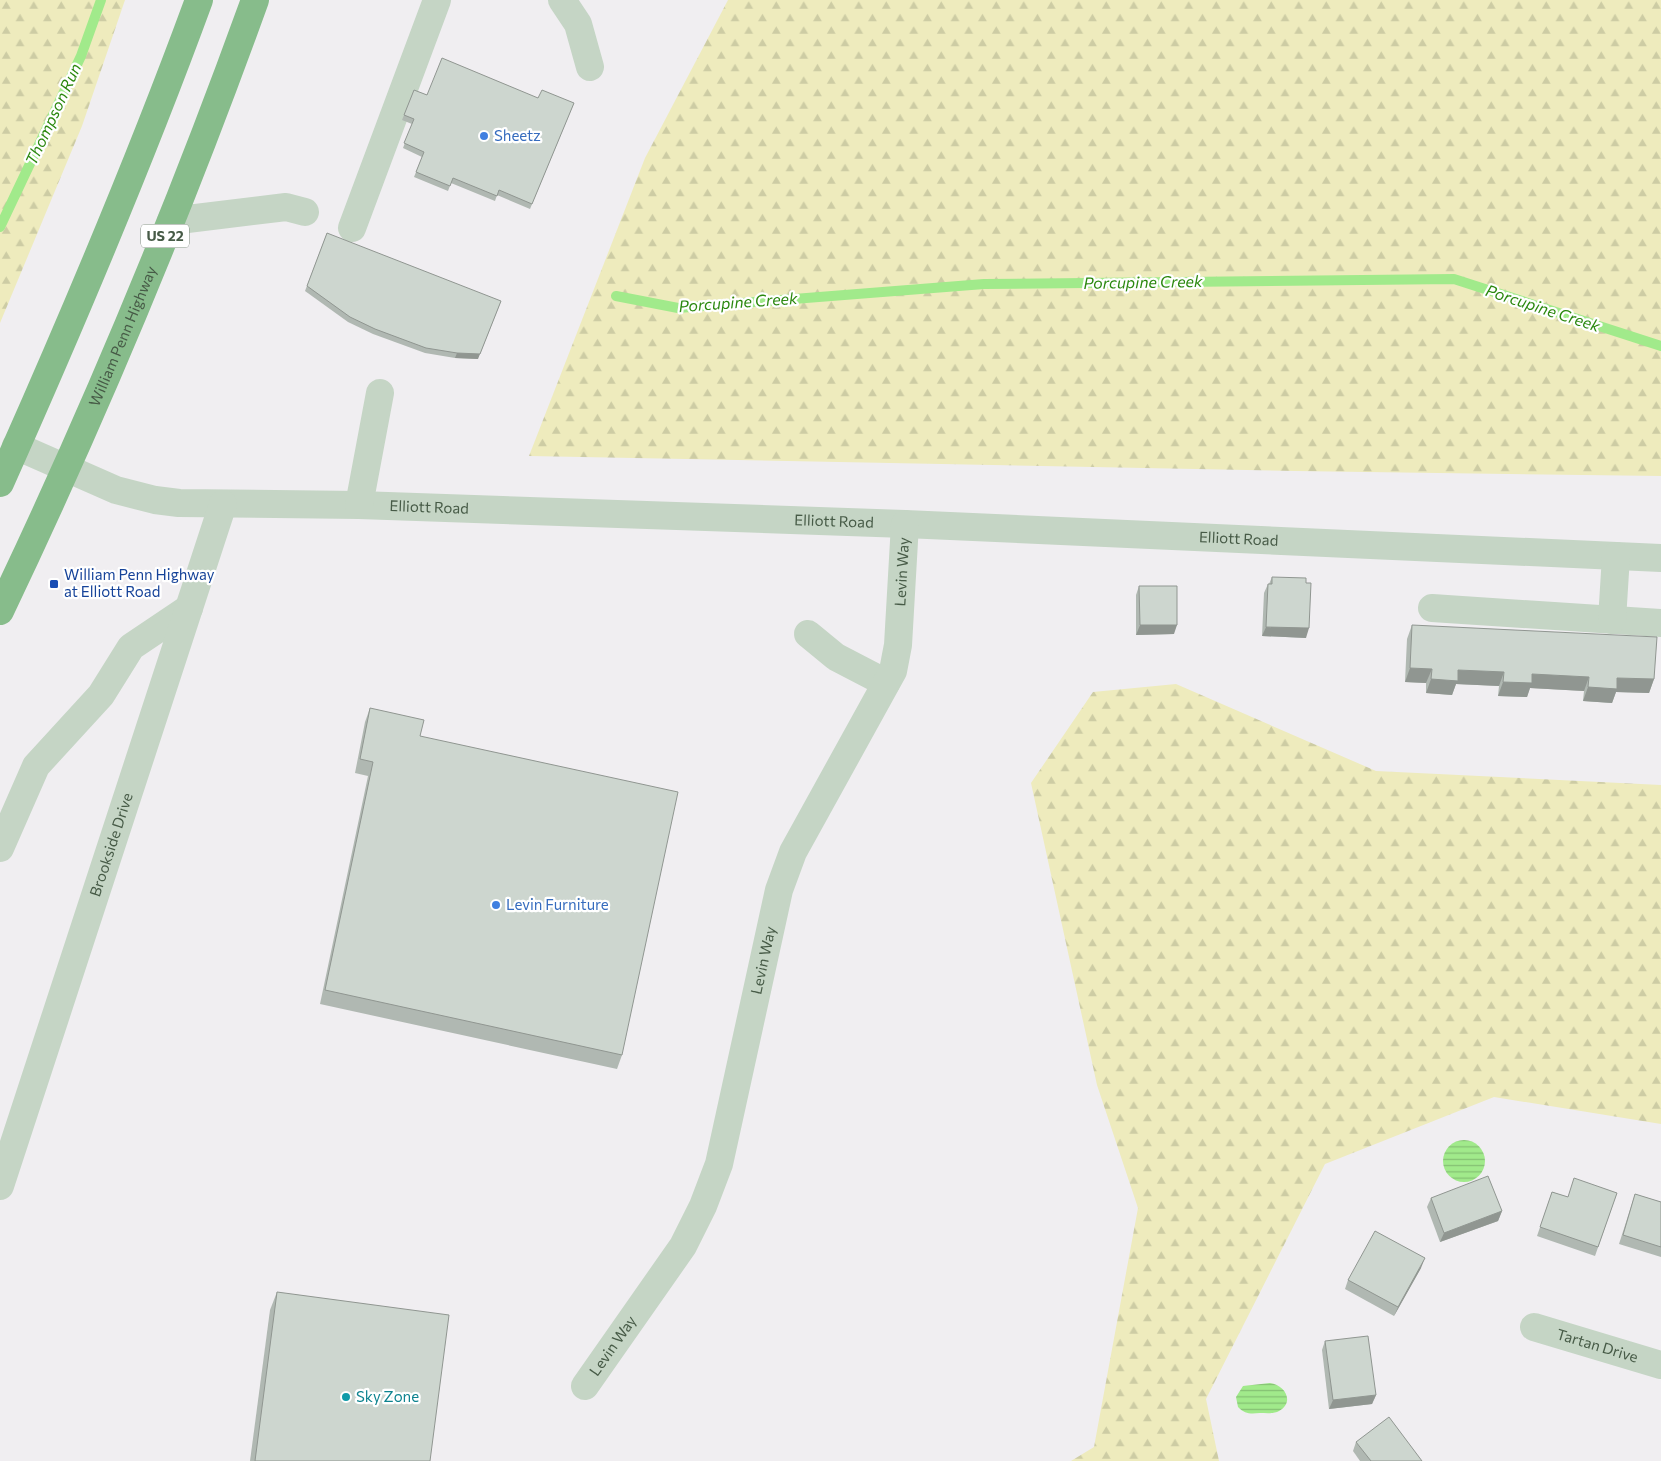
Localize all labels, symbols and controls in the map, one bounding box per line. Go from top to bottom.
water label: Thompson Run [21,60,84,168]
place label: Sheetz [494,126,541,144]
marker: Sheetz [478,130,490,142]
road number: US 22 [141,225,189,248]
street label: William Penn Highway [85,263,160,409]
water label: Porcupine Creek [1083,271,1203,292]
water label: Porcupine Creek [1484,280,1603,335]
water label: Porcupine Creek [678,288,798,315]
street label: Elliott Road [389,496,469,517]
street label: Elliott Road [794,510,874,531]
street label: Elliott Road [1199,527,1279,549]
street label: Levin Way [890,537,912,607]
place label: William Penn Highway at Elliott Road [64,565,215,600]
marker: William Penn Highway at Elliott Road [48,578,60,590]
street label: Brookside Drive [85,790,136,899]
place label: Levin Furniture [506,895,609,913]
marker: Levin Furniture [490,899,502,911]
street label: Levin Way [746,924,779,996]
street label: Levin Way [585,1312,640,1379]
street label: Tartan Drive [1555,1324,1640,1366]
place label: Sky Zone [356,1387,419,1405]
marker: Sky Zone [340,1391,352,1403]

